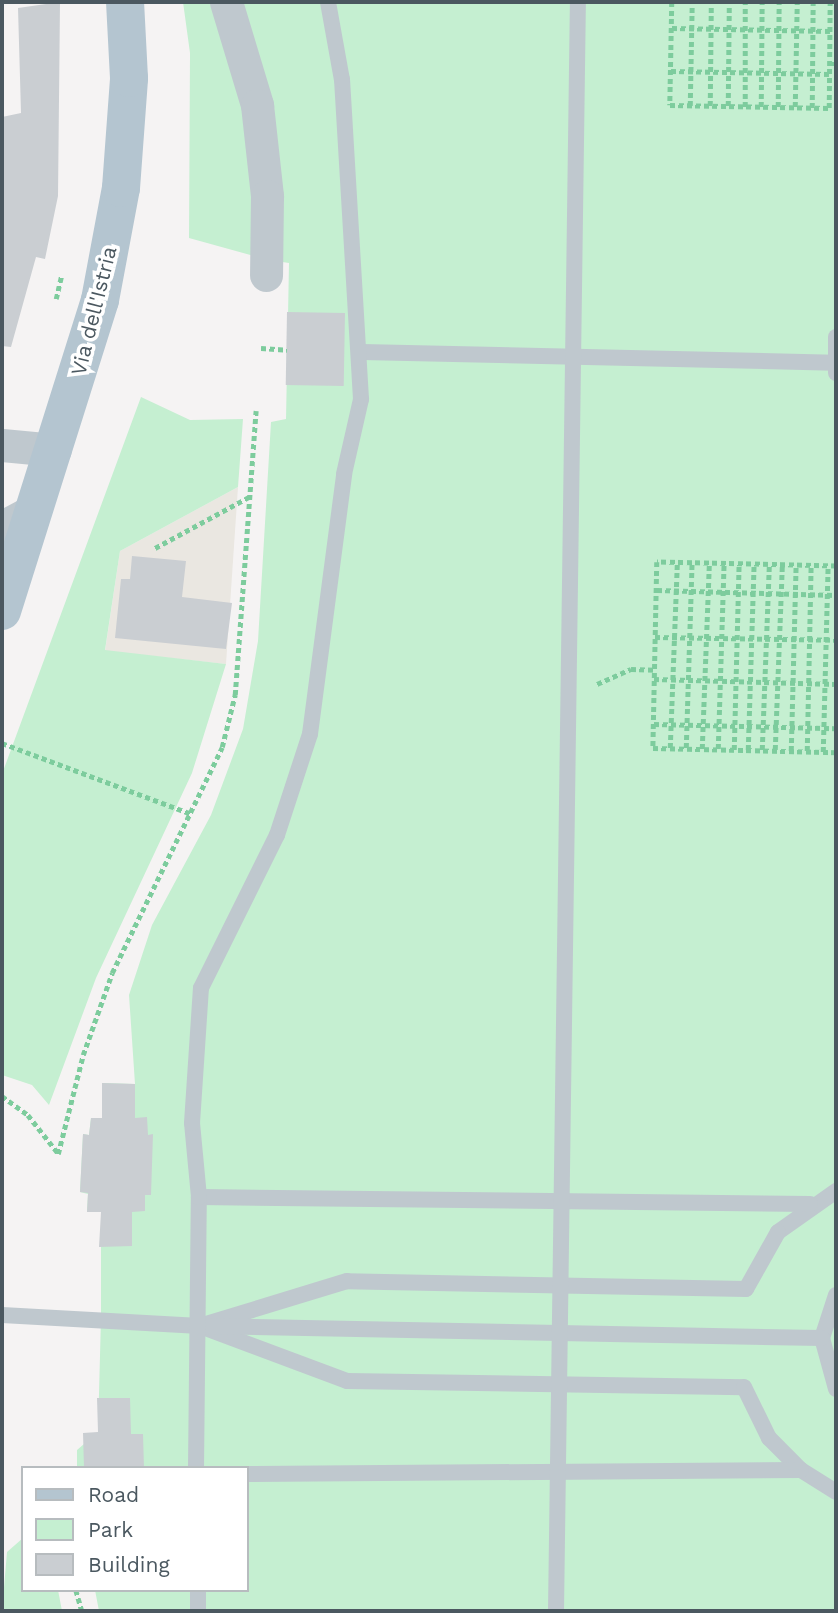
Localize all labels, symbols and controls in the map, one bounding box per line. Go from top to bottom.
street label: Via dell'Istria [66,244,122,378]
legend [21,1466,248,1592]
text: Road [88,1482,139,1507]
text: Park [88,1517,133,1542]
text: Building [88,1552,170,1577]

